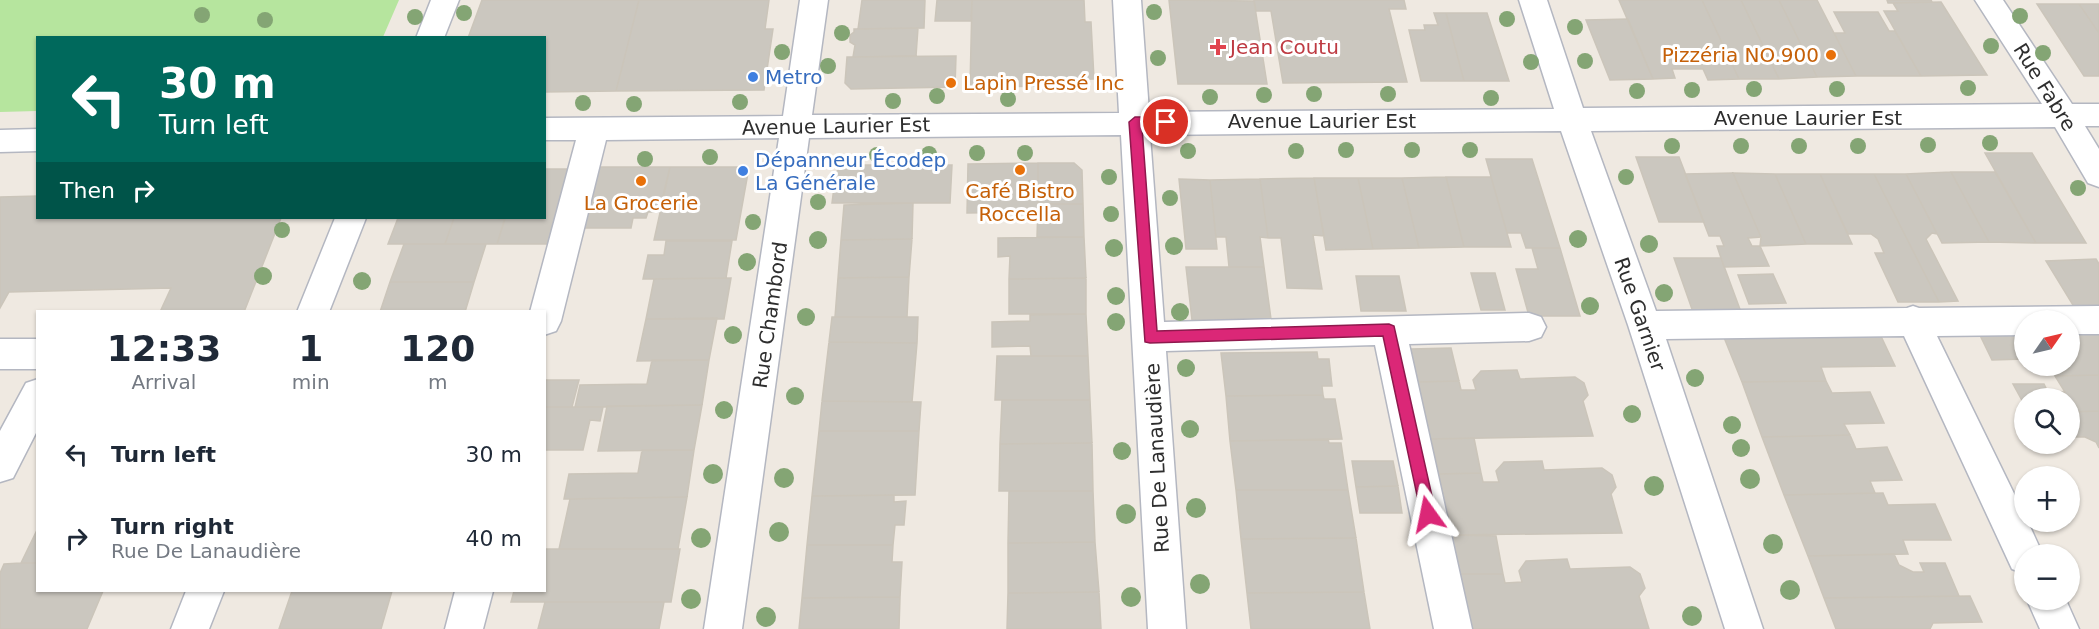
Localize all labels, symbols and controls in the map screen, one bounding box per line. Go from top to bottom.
place label: Jean Coutu [1228,35,1339,59]
street label: Rue Fabre [2009,39,2081,135]
marker: Jean Coutu [1211,40,1225,54]
place label: Pizzéria NO.900 [1662,43,1819,67]
marker: Pizzéria NO.900 [1824,48,1838,62]
text: 30 m [159,59,276,108]
icon: left [60,60,138,138]
place label: Metro [765,65,822,89]
marker: Metro [746,70,760,84]
place label: Lapin Pressé Inc [963,71,1125,95]
marker: Lapin Pressé Inc [944,76,958,90]
pin [1140,96,1191,147]
icon: arrive [1149,105,1182,138]
street label: Avenue Laurier Est [1714,106,1902,130]
text: Turn left [159,109,269,140]
street label: Avenue Laurier Est [1228,109,1416,133]
street label: Avenue Laurier Est [742,112,930,140]
place label: Dépanneur Écodep La Générale [755,148,946,195]
marker: Café Bistro Roccella [1013,163,1027,177]
marker: Dépanneur Écodep La Générale [736,164,750,178]
icon: right [127,174,160,207]
marker: La Grocerie [634,174,648,188]
text: Then [60,178,115,203]
place label: Café Bistro Roccella [965,179,1075,226]
place label: La Grocerie [584,191,698,215]
street label: Rue Chambord [748,240,792,390]
street label: Rue Garnier [1609,254,1671,375]
north arrow [2014,310,2080,376]
map controls [2014,310,2080,610]
text: 12:33 [107,328,221,369]
text: 1 [298,328,323,369]
text: 120 [400,328,475,369]
street label: Rue De Lanaudière [1140,362,1174,554]
text: Arrival [131,370,196,394]
text: min [292,370,330,394]
text: m [428,370,448,394]
button: search [2014,388,2080,454]
icon: left [60,438,93,471]
text: Turn left [111,442,216,467]
text: 30 m [466,442,522,467]
button: + [2014,466,2080,532]
position arrow [1396,482,1460,546]
text: Turn right [111,514,234,539]
icon: right [60,522,93,555]
text: 40 m [466,526,522,551]
text: Rue De Lanaudière [111,539,301,563]
button: − [2014,544,2080,610]

